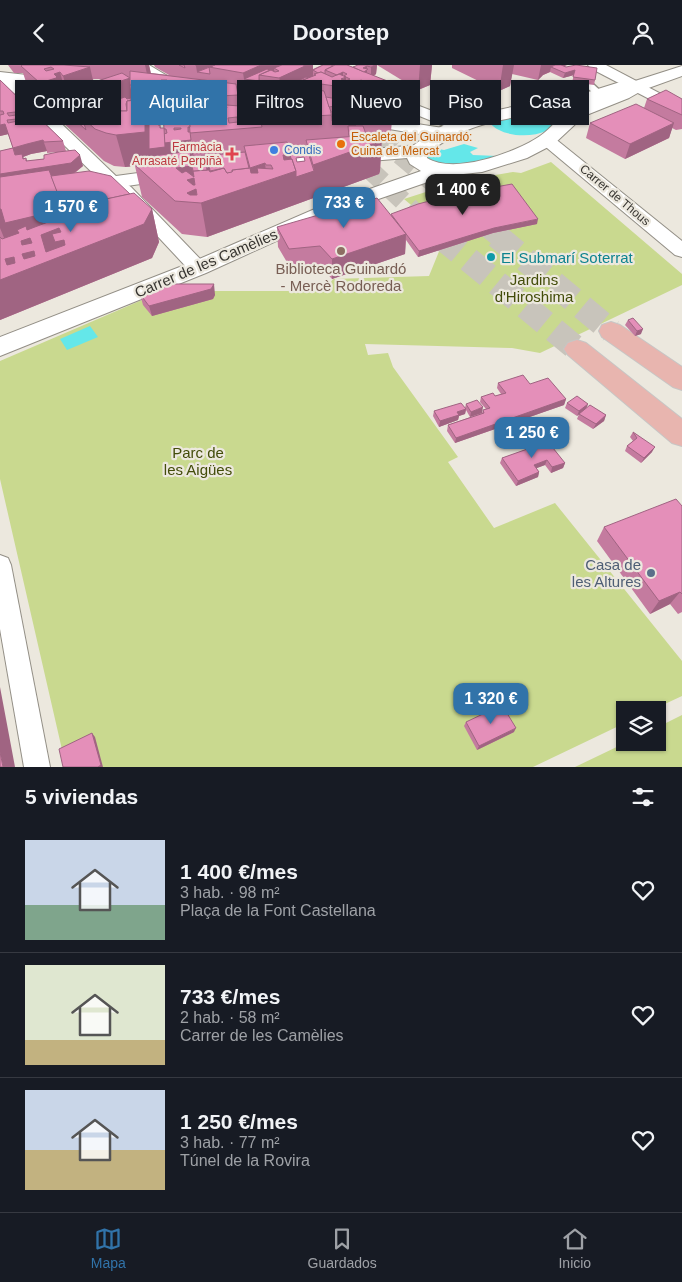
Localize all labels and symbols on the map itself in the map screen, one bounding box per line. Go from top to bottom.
place label: Escaleta del Guinardó: Cuina de Mercat [351,130,472,158]
marker: Escaleta del Guinardó: Cuina de Mercat [335,138,347,150]
place label: Farmàcia Arrasaté Perpiñà [132,140,222,168]
place label: Condis [284,143,321,157]
marker: Condis [268,144,280,156]
marker: Farmàcia Arrasaté Perpiñà [226,148,238,160]
street label: Carrer de Thous [577,162,653,228]
pin: 1 400 € [417,173,509,216]
pin: 733 € [309,186,379,229]
pin: 1 570 € [25,191,117,233]
street label: Carrer de les Camèlies [132,225,280,301]
marker: Biblioteca Guinardó - Mercè Rodoreda [335,245,347,257]
place label: El Submarí Soterrat [501,249,634,266]
marker: El Submarí Soterrat [485,251,497,263]
place label: Biblioteca Guinardó - Mercè Rodoreda [276,260,406,294]
park label: Jardins d'Hiroshima [495,271,574,305]
pin: 1 250 € [486,417,578,459]
park label: Parc de les Aigües [164,444,232,478]
place label: Casa de les Altures [572,556,641,590]
marker: Casa de les Altures [645,567,657,579]
pin: 1 320 € [445,683,537,725]

